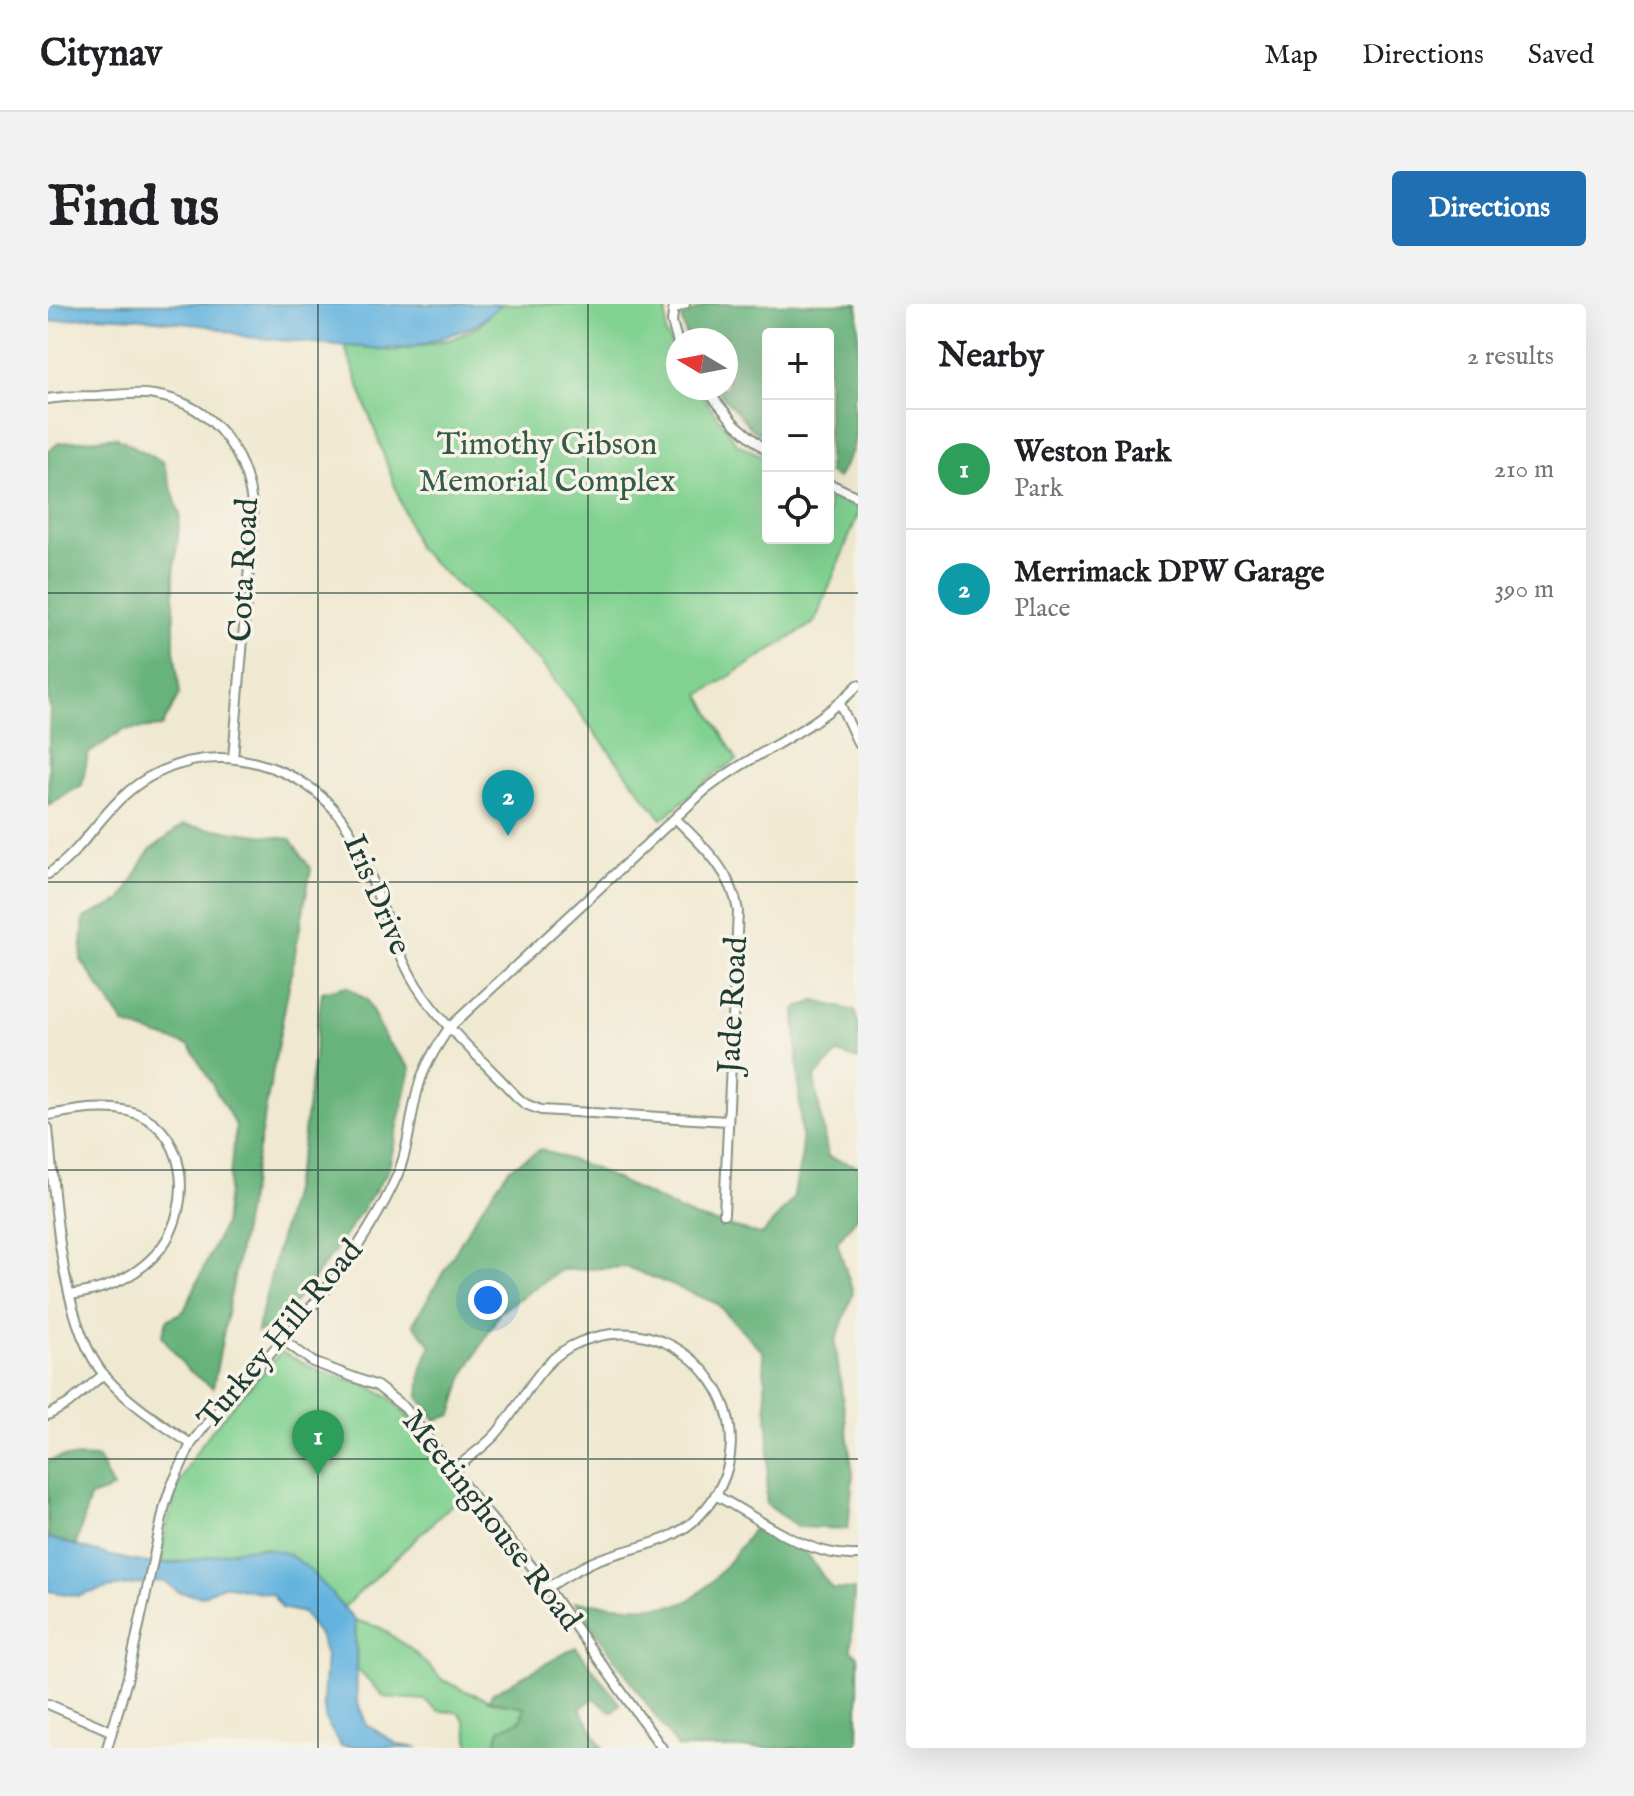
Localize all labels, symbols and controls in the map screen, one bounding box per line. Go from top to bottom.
text: Citynav [40,31,162,79]
text: Map [1264,38,1318,73]
text: Directions [1362,38,1484,73]
text: Saved [1528,38,1594,73]
button: Directions [1392,171,1586,246]
text: Find us [48,173,219,244]
north arrow [666,328,738,400]
map controls [762,328,834,544]
button: + [762,328,834,400]
text: Nearby [938,335,1044,378]
text: 2 results [1467,340,1554,373]
button: − [762,400,834,472]
park label: Timothy Gibson Memorial Complex [418,425,676,503]
text: Weston Park [1014,434,1171,472]
text: 1 [959,453,969,486]
text: 210 m [1494,453,1554,486]
button: locate [762,472,834,544]
text: Park [1014,472,1063,505]
street label: Cota Road [221,496,269,643]
text: Merrimack DPW Garage [1014,554,1325,592]
text: 2 [958,573,970,606]
text: 390 m [1494,573,1554,606]
text: Place [1014,592,1070,625]
pin: 2 [482,770,534,836]
street label: Iris Drive [332,829,420,961]
street label: Jade Road [710,935,758,1078]
street label: Turkey Hill Road [189,1231,373,1439]
your location [468,1280,508,1320]
street label: Meetinghouse Road [392,1402,591,1640]
pin: 1 [292,1410,344,1476]

